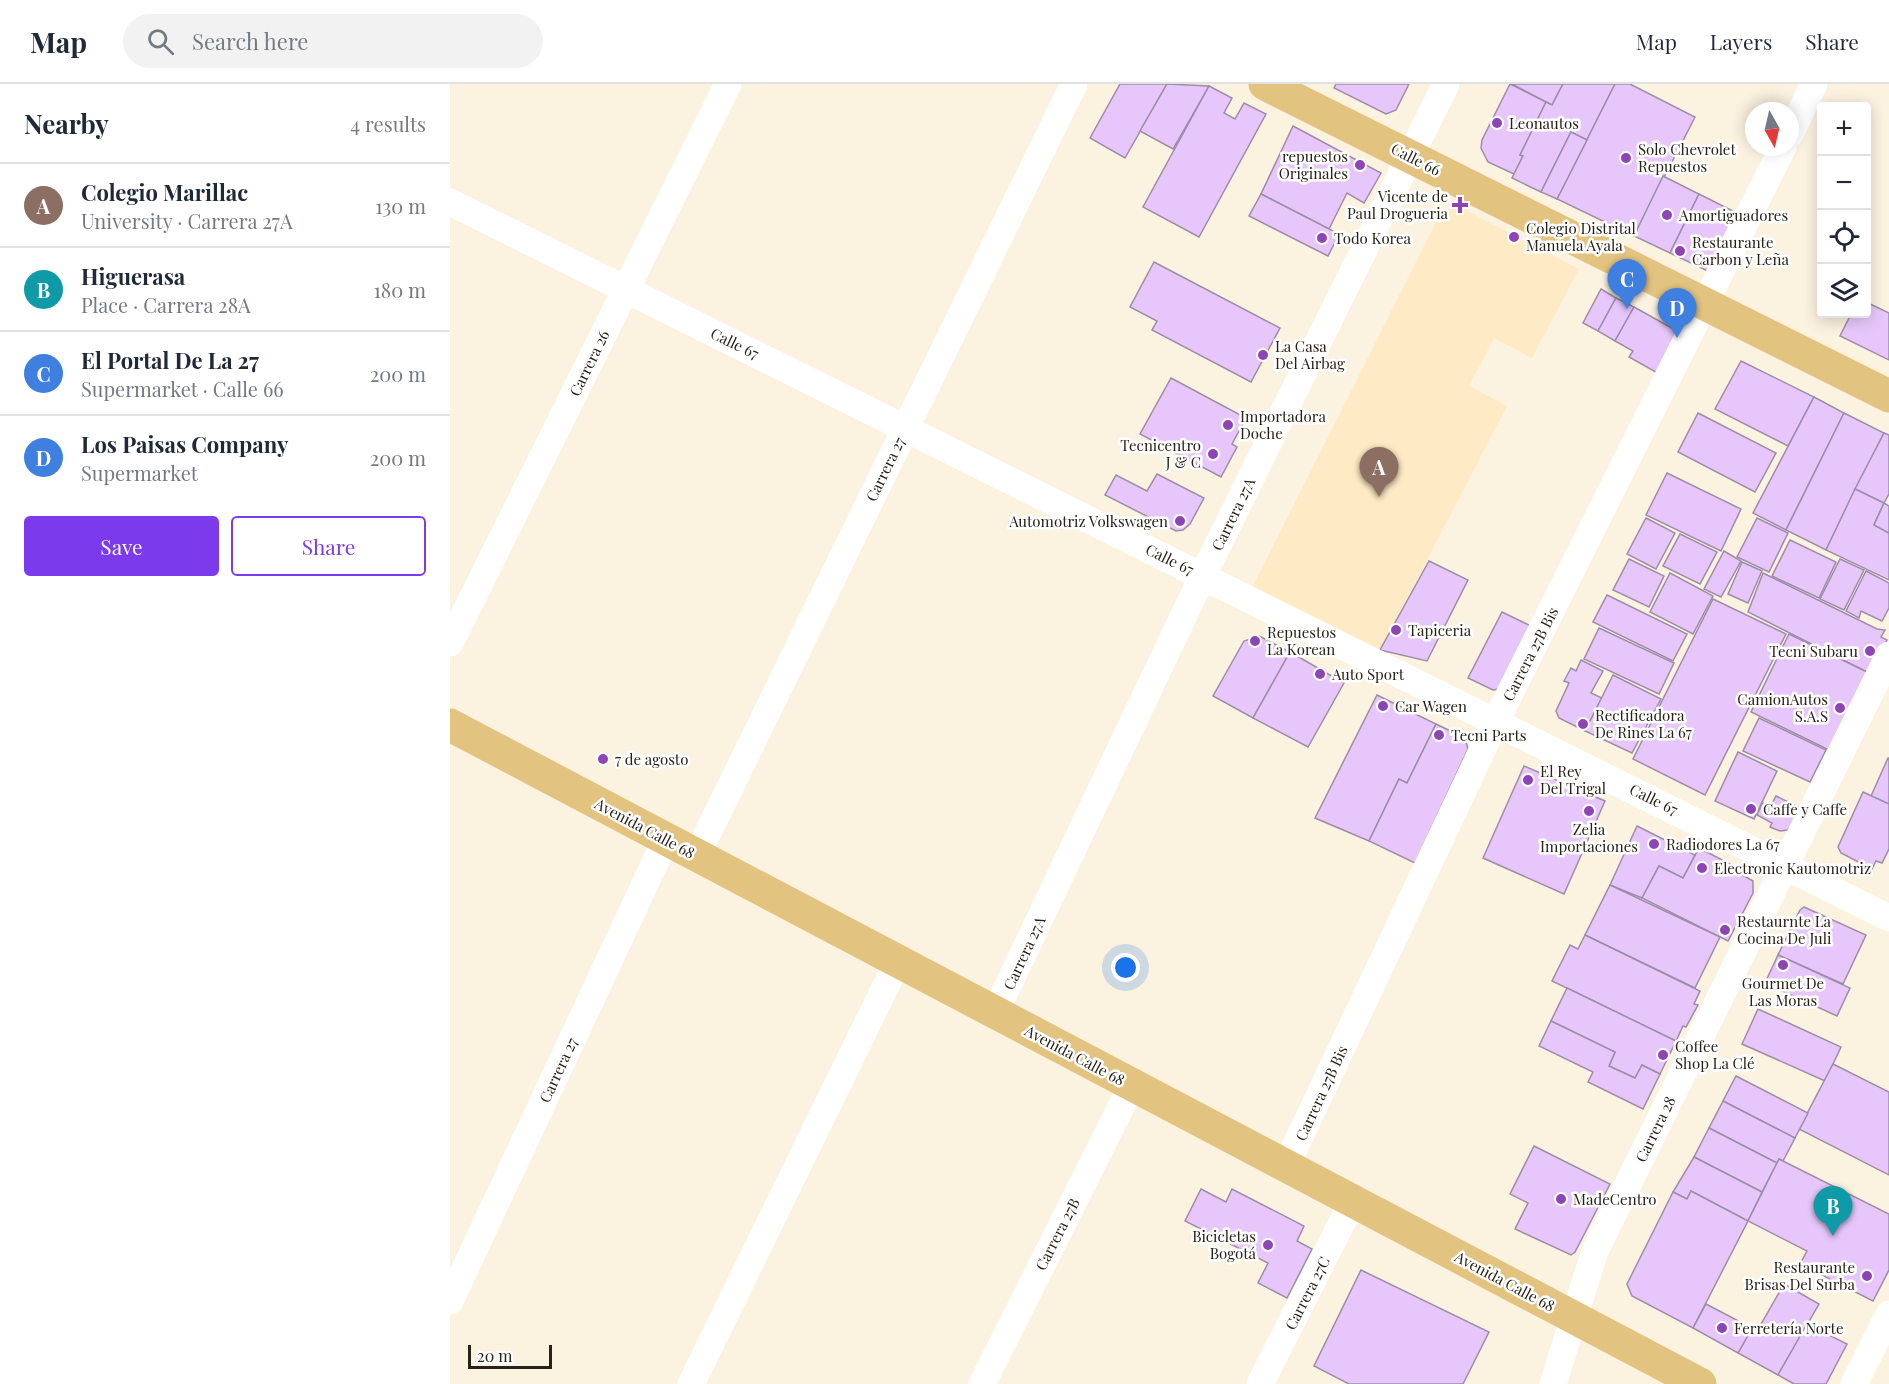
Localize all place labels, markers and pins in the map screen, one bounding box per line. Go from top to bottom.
place label: Leonautos [1509,113,1579,133]
marker: Leonautos [1490,116,1504,130]
place label: Solo Chevrolet Repuestos [1638,139,1736,176]
place label: repuestos Originales [1279,146,1348,183]
marker: Solo Chevrolet Repuestos [1619,151,1633,165]
marker: repuestos Originales [1353,158,1367,172]
place label: Vicente de Paul Drogueria [1347,186,1449,223]
marker: Vicente de Paul Drogueria [1453,198,1467,212]
place label: Amortiguadores [1678,205,1788,225]
marker: Amortiguadores [1660,208,1674,222]
place label: Colegio Distrital Manuela Ayala [1526,218,1636,255]
place label: Todo Korea [1334,228,1412,248]
marker: Colegio Distrital Manuela Ayala [1507,230,1521,244]
marker: Todo Korea [1315,231,1329,245]
place label: Restaurante Carbon y Leña [1692,232,1789,269]
marker: Restaurante Carbon y Leña [1673,244,1687,258]
pin: C [1608,260,1646,309]
pin: D [1658,288,1696,338]
place label: La Casa Del Airbag [1275,336,1345,373]
marker: La Casa Del Airbag [1256,348,1270,362]
place label: Importadora Doche [1240,406,1326,443]
marker: Importadora Doche [1221,418,1235,432]
place label: Tecnicentro J & C [1120,435,1201,472]
marker: Tecnicentro J & C [1206,447,1220,461]
pin: A [1360,448,1398,497]
place label: Automotriz Volkswagen [1008,511,1168,531]
marker: Automotriz Volkswagen [1173,514,1187,528]
place label: Tapiceria [1408,620,1472,640]
place label: Repuestos La Korean [1267,622,1336,659]
marker: Tapiceria [1389,623,1403,637]
marker: Repuestos La Korean [1248,634,1262,648]
place label: Tecni Subaru [1769,641,1858,661]
marker: Tecni Subaru [1863,644,1877,658]
place label: Auto Sport [1331,664,1405,684]
marker: Auto Sport [1313,667,1327,681]
place label: CamionAutos S.A.S [1737,689,1828,726]
place label: Car Wagen [1395,696,1467,716]
marker: Car Wagen [1376,699,1390,713]
marker: CamionAutos S.A.S [1833,701,1847,715]
place label: Rectificadora De Rines La 67 [1595,705,1692,742]
marker: Rectificadora De Rines La 67 [1576,717,1590,731]
place label: Tecni Parts [1451,725,1526,745]
marker: Tecni Parts [1432,728,1446,742]
place label: 7 de agosto [615,749,688,769]
marker: 7 de agosto [596,752,610,766]
place label: El Rey Del Trigal [1540,761,1606,798]
marker: El Rey Del Trigal [1521,773,1535,787]
place label: Caffe y Caffe [1763,799,1847,819]
marker: Caffe y Caffe [1744,802,1758,816]
marker: Zelia Importaciones [1582,804,1596,818]
place label: Zelia Importaciones [1540,819,1638,856]
place label: Radiodores La 67 [1666,834,1780,854]
marker: Radiodores La 67 [1647,837,1661,851]
place label: Electronic Kautomotriz [1714,858,1871,878]
marker: Electronic Kautomotriz [1695,861,1709,875]
place label: Restaurnte La Cocina De Juli [1737,911,1832,948]
marker: Restaurnte La Cocina De Juli [1718,923,1732,937]
marker: Gourmet De Las Moras [1776,958,1790,972]
place label: Gourmet De Las Moras [1742,973,1824,1010]
place label: Coffee Shop La Clé [1675,1036,1755,1073]
marker: Coffee Shop La Clé [1656,1048,1670,1062]
pin: B [1814,1186,1852,1236]
place label: MadeCentro [1573,1189,1657,1209]
marker: MadeCentro [1554,1192,1568,1206]
place label: Bicicletas Bogotá [1192,1226,1257,1263]
marker: Bicicletas Bogotá [1261,1238,1275,1252]
place label: Restaurante Brisas Del Surba [1744,1257,1856,1294]
marker: Restaurante Brisas Del Surba [1860,1269,1874,1283]
place label: Ferretería Norte [1734,1318,1844,1338]
marker: Ferretería Norte [1715,1321,1729,1335]

